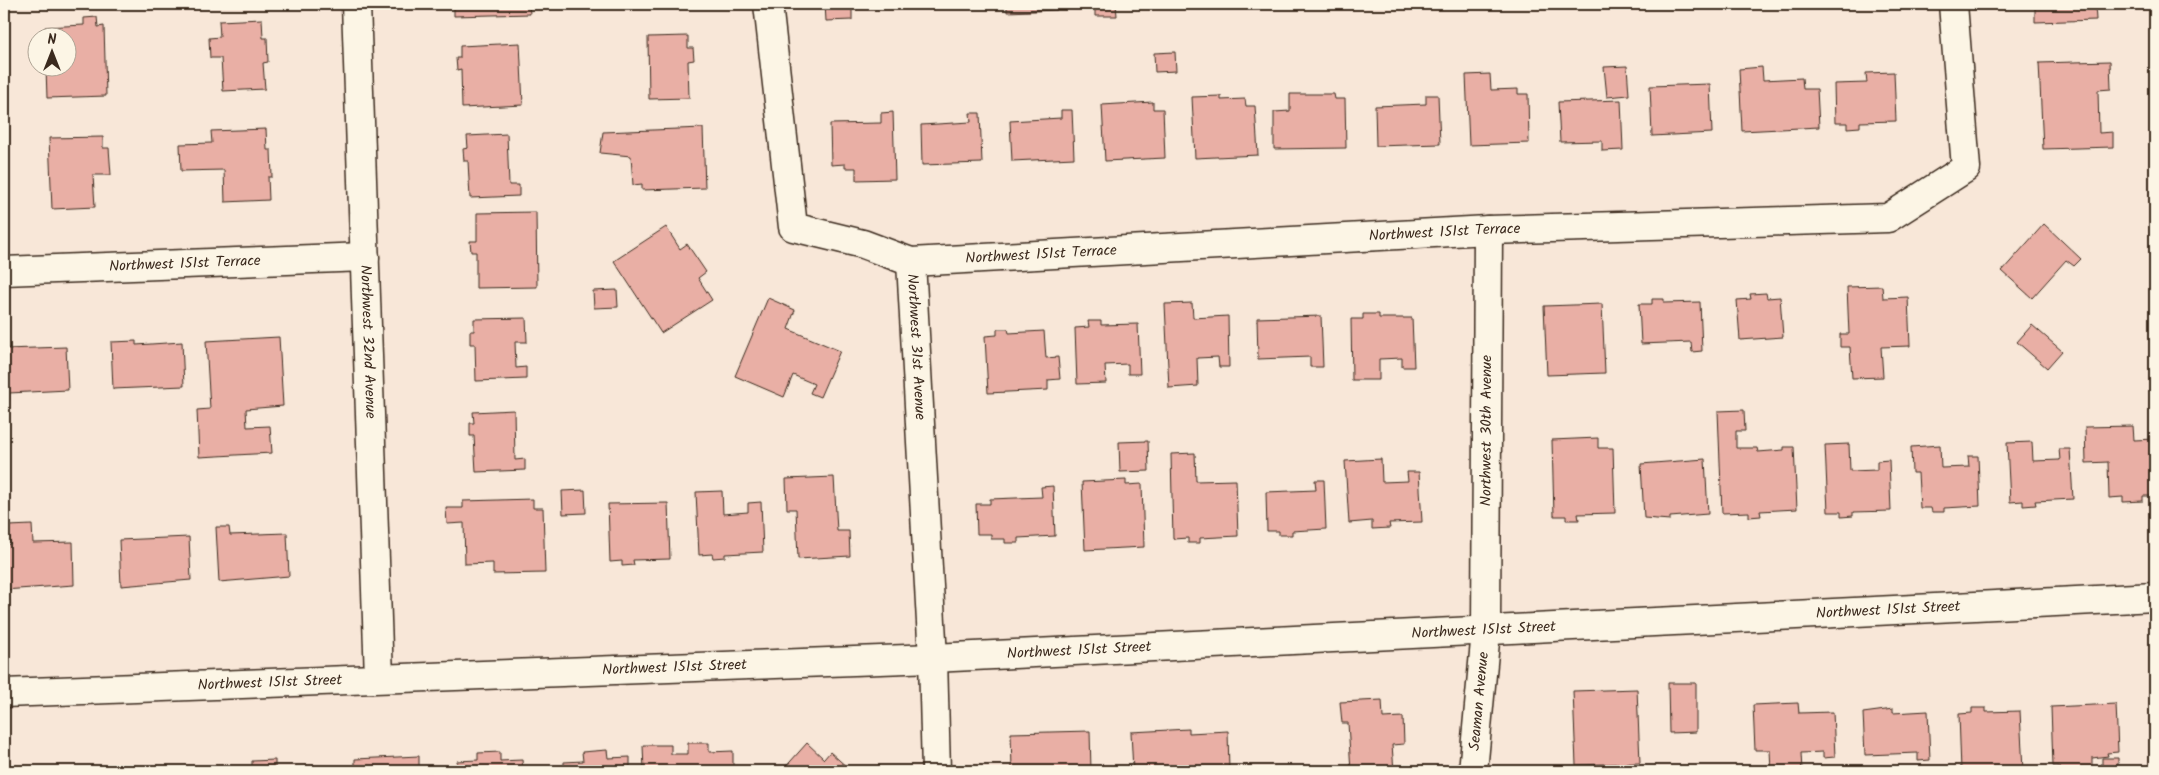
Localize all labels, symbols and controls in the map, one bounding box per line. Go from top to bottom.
north arrow [28,28,78,78]
text: N [48,29,57,51]
street label: Northwest 151st Terrace [1368,217,1521,249]
street label: Northwest 151st Terrace [965,239,1118,271]
street label: Northwest 151st Terrace [109,249,261,279]
street label: Northwest 32nd Avenue [353,264,382,419]
street label: Northwest 31st Avenue [900,273,932,421]
street label: Northwest 30th Avenue [1475,355,1499,506]
street label: Northwest 151st Street [1815,595,1961,626]
street label: Northwest 151st Street [1411,615,1557,646]
street label: Northwest 151st Street [1006,635,1152,666]
street label: Seaman Avenue [1463,651,1496,752]
street label: Northwest 151st Street [602,653,747,682]
street label: Northwest 151st Street [197,668,343,698]

